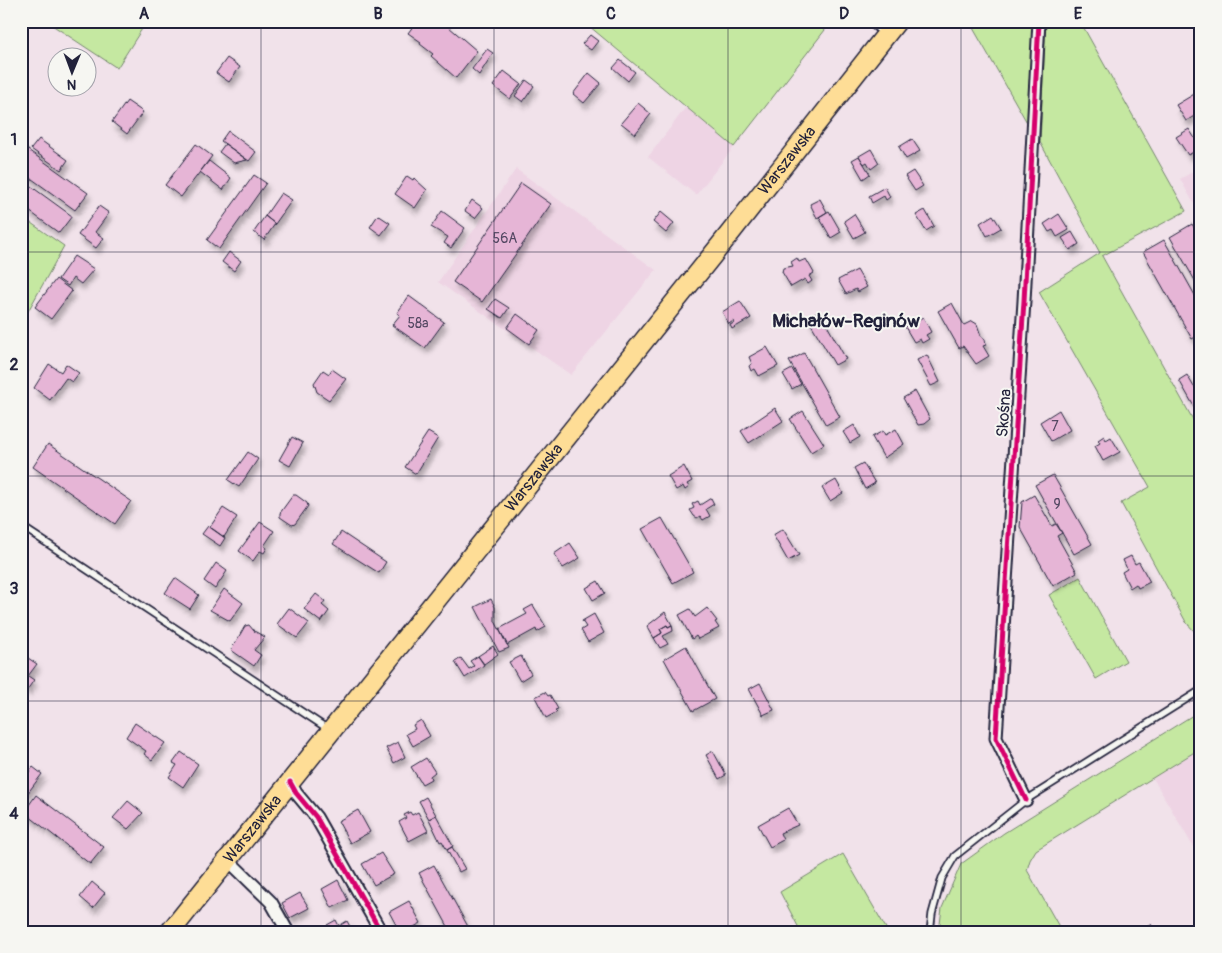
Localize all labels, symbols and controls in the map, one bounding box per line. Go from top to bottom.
text: A [139,4,150,24]
text: B [373,4,383,24]
text: C [606,4,616,24]
text: D [839,4,849,24]
text: E [1074,4,1083,24]
north arrow [48,48,98,98]
text: N [67,76,77,93]
street label: Warszawska [754,122,820,199]
text: 1 [11,130,17,150]
house number: 56A [493,230,517,247]
district label: Michałów-Reginów [772,309,920,333]
house number: 58a [407,315,429,332]
text: 2 [10,355,19,375]
street label: Skośna [992,388,1016,438]
house number: 7 [1051,418,1059,435]
street label: Warszawska [501,440,567,516]
house number: 9 [1053,496,1061,513]
text: 3 [10,579,19,599]
street label: Warszawska [219,791,286,867]
text: 4 [9,804,19,824]

